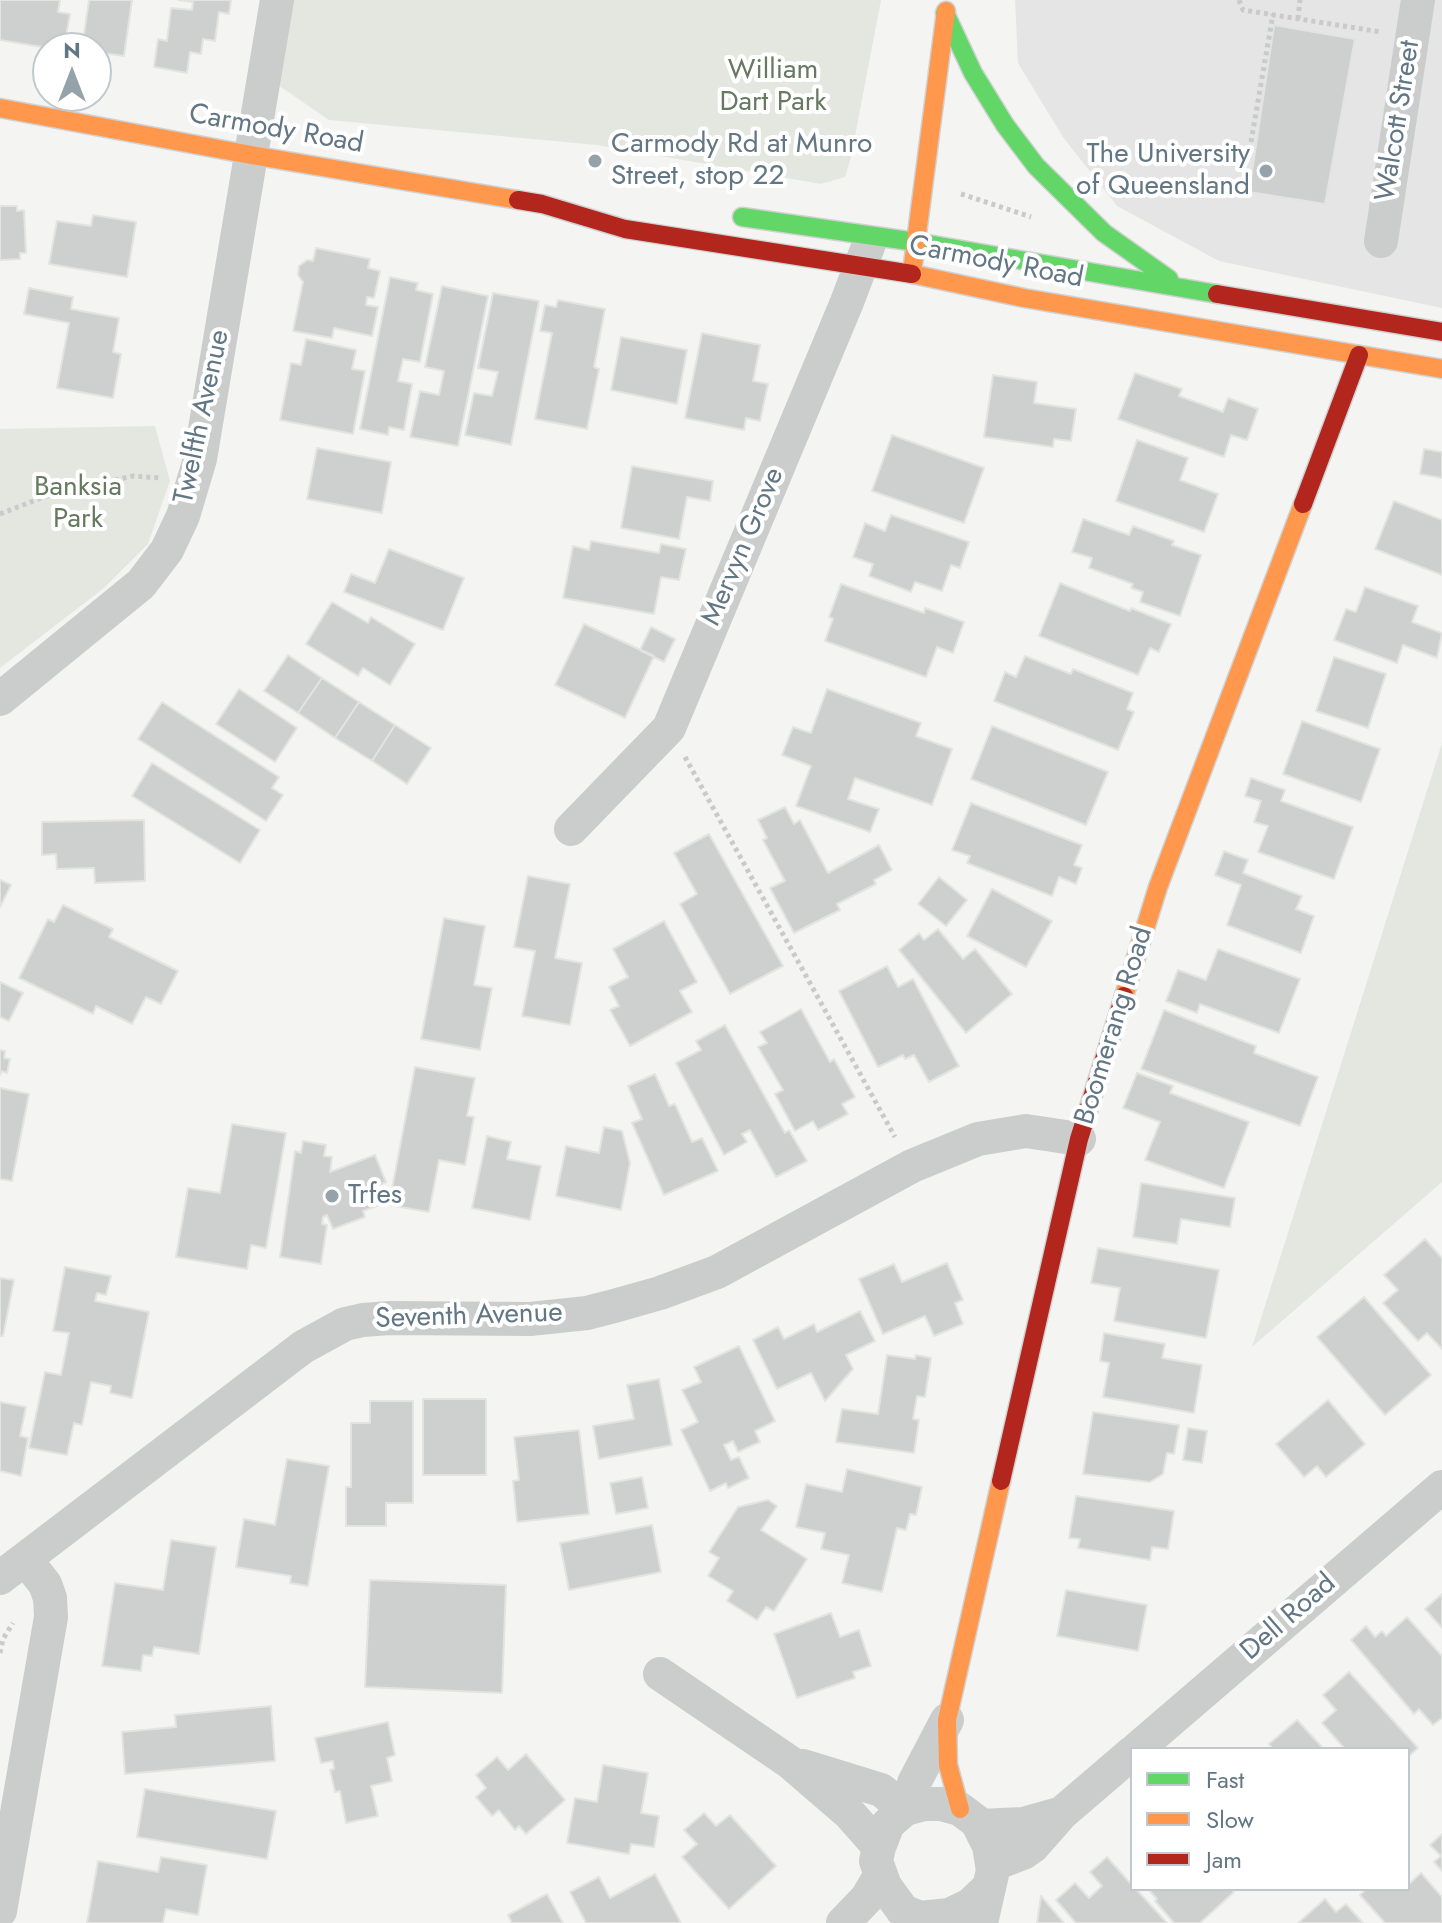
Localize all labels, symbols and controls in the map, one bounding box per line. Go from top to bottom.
north arrow [32,32,112,112]
text: N [63,34,81,66]
street label: Walcott Street [1370,38,1428,204]
park label: William Dart Park [719,54,827,120]
street label: Carmody Road [186,98,366,162]
place label: Carmody Rd at Munro Street, stop 22 [611,128,872,194]
place label: The University of Queensland [1076,138,1250,204]
marker: Carmody Rd at Munro Street, stop 22 [586,152,604,170]
marker: The University of Queensland [1257,162,1275,180]
street label: Carmody Road [906,230,1086,296]
street label: Twelfth Avenue [168,327,238,507]
street label: Mervyn Grove [696,463,792,631]
park label: Banksia Park [34,471,122,537]
street label: Boomerang Road [1069,923,1161,1129]
place label: Trfes [348,1179,402,1213]
marker: Trfes [323,1187,341,1205]
street label: Seventh Avenue [375,1297,563,1337]
street label: Dell Road [1235,1568,1343,1668]
legend [1130,1747,1410,1891]
text: Fast [1206,1762,1244,1797]
text: Slow [1206,1802,1254,1837]
text: Jam [1206,1842,1242,1877]

